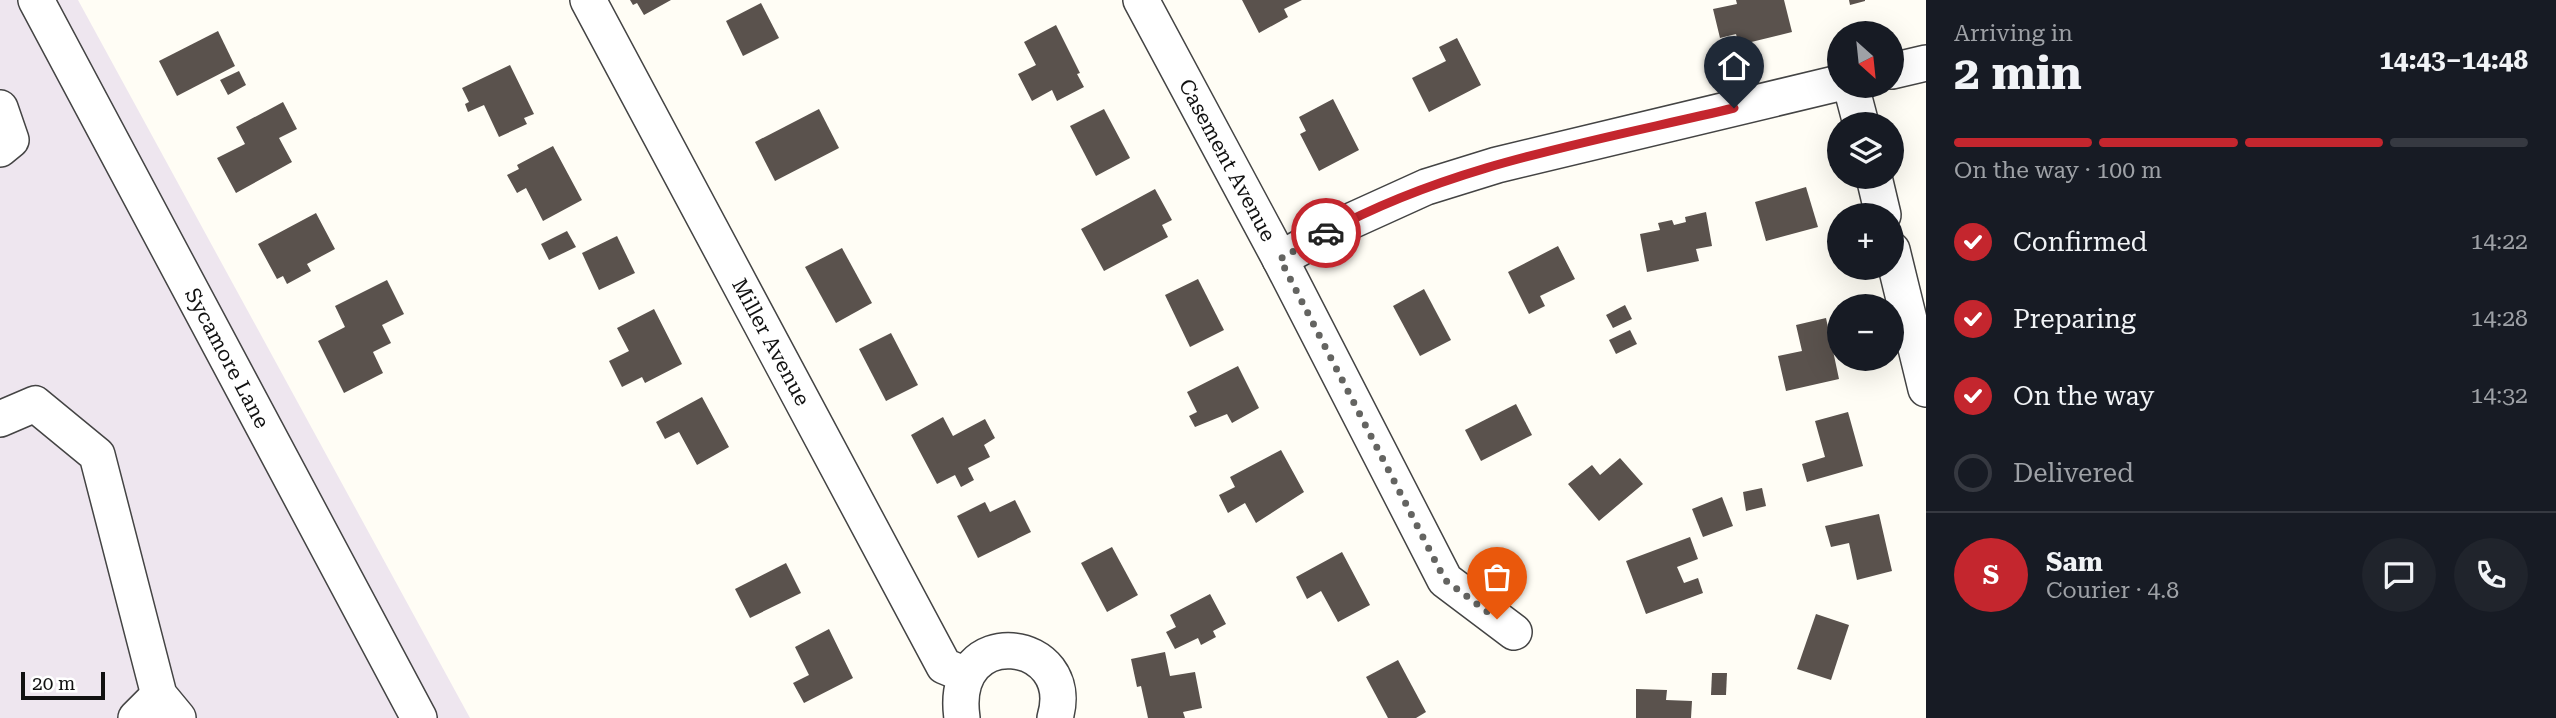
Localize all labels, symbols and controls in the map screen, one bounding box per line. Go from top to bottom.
text: Arriving in [1954,20,2073,47]
north arrow [1827,21,1904,98]
map controls [1827,21,1904,371]
pin [1704,36,1764,108]
text: 14:43–14:48 [2379,45,2528,75]
text: 2 min [1954,46,2082,100]
icon: home [1715,47,1753,85]
street label: Casement Avenue [1174,75,1280,246]
button: layers [1827,112,1904,189]
text: On the way · 100 m [1954,157,2162,184]
courier [1291,198,1361,268]
button: + [1827,203,1904,280]
icon: car [1307,214,1345,252]
icon: check [1954,223,1992,261]
text: Confirmed [2013,227,2148,257]
text: 14:22 [2471,228,2528,255]
street label: Miller Avenue [727,275,815,410]
street label: Sycamore Lane [180,284,274,432]
button: − [1827,294,1904,371]
icon: check [1954,300,1992,338]
text: Preparing [2013,304,2136,334]
text: 14:28 [2471,305,2528,332]
icon: check [1954,377,1992,415]
text: On the way [2013,381,2154,411]
text: 14:32 [2471,382,2528,409]
text: Delivered [2013,458,2134,488]
button: chat [2362,538,2436,612]
button: phone [2454,538,2528,612]
pin [1467,547,1527,619]
text: Sam [2046,547,2103,577]
icon: bag [1478,558,1516,596]
text: S [1983,560,1999,590]
text: Courier · 4.8 [2046,577,2179,604]
scale bar [21,669,105,701]
text: 20 m [32,672,75,695]

